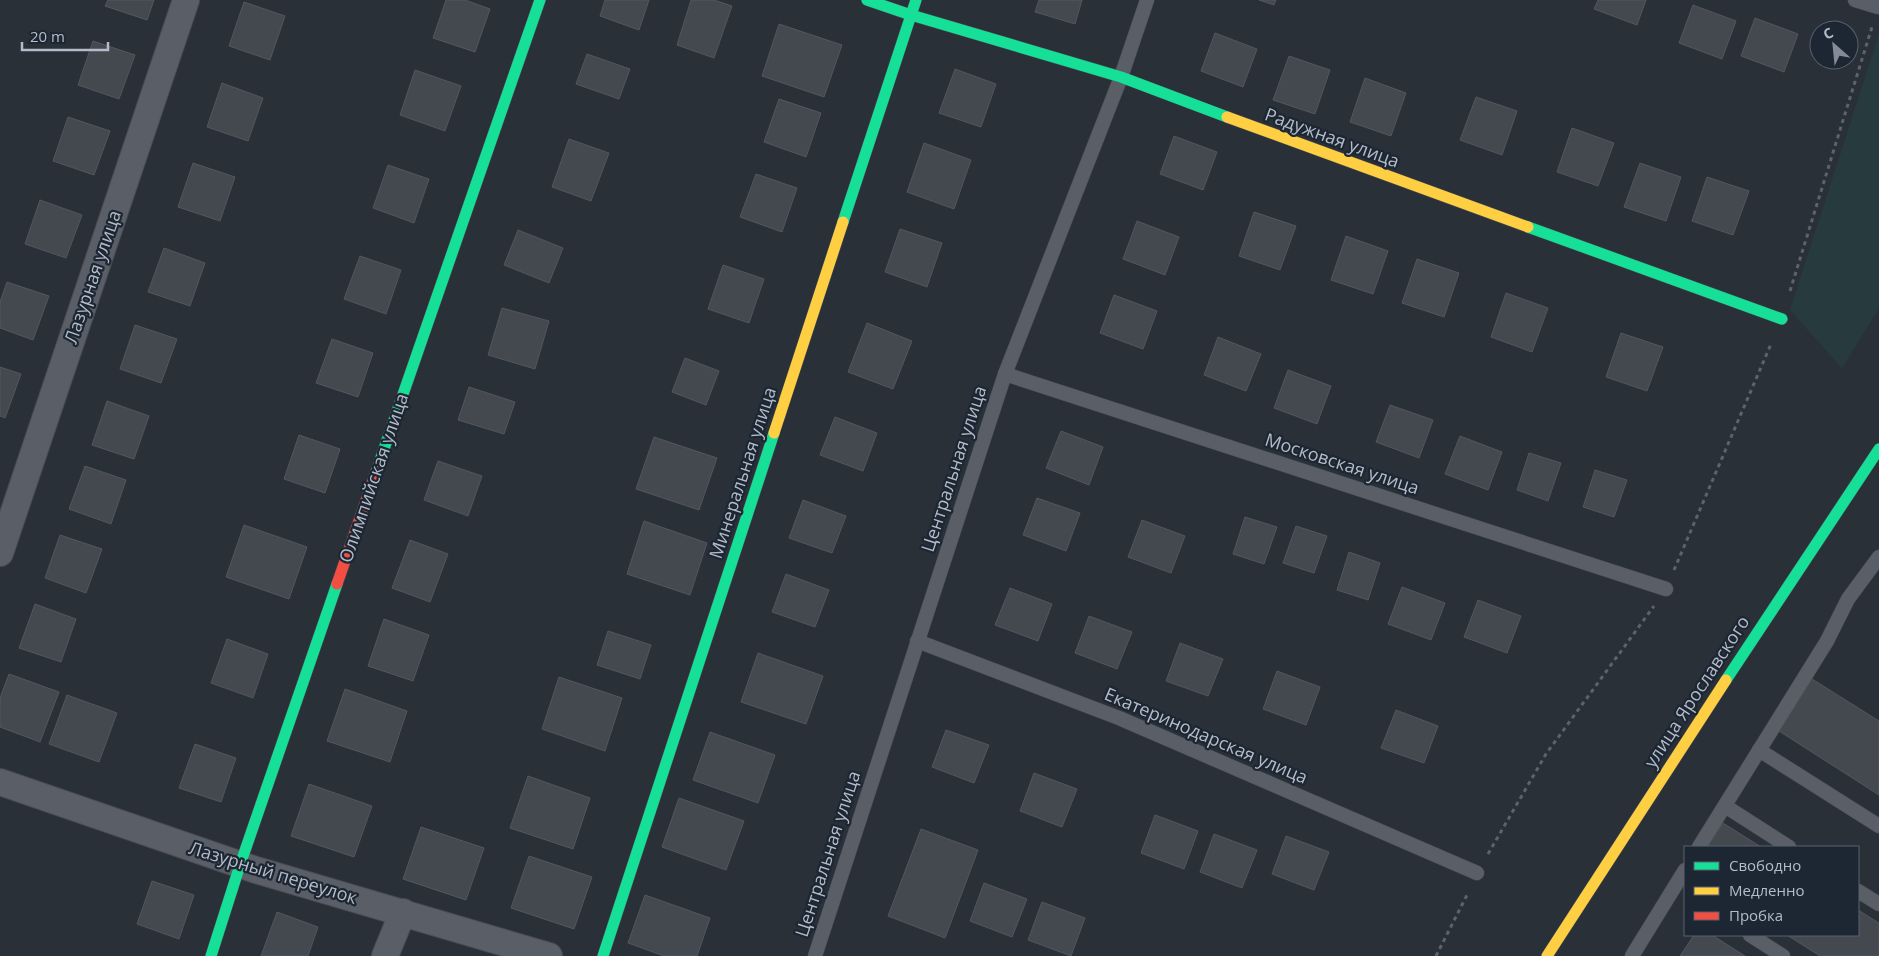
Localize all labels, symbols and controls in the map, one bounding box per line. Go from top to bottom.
scale bar [22,20,109,52]
north arrow [1809,20,1859,70]
text: С [1820,22,1836,43]
text: 20 m [30,26,65,46]
street label: Радужная улица [1262,102,1403,173]
street label: Лазурная улица [58,207,126,347]
street label: Центральная улица [915,383,991,555]
street label: Минеральная улица [703,384,781,562]
street label: Олимпийская улица [333,390,413,566]
street label: Московская улица [1262,427,1422,499]
street label: улица Ярославского [1638,611,1754,772]
street label: Екатеринодарская улица [1101,681,1312,789]
street label: Центральная улица [789,768,865,940]
street label: Лазурный переулок [186,835,361,909]
legend [1684,846,1859,936]
text: Свободно [1729,855,1801,875]
text: Медленно [1729,880,1805,900]
text: Пробка [1729,905,1783,925]

